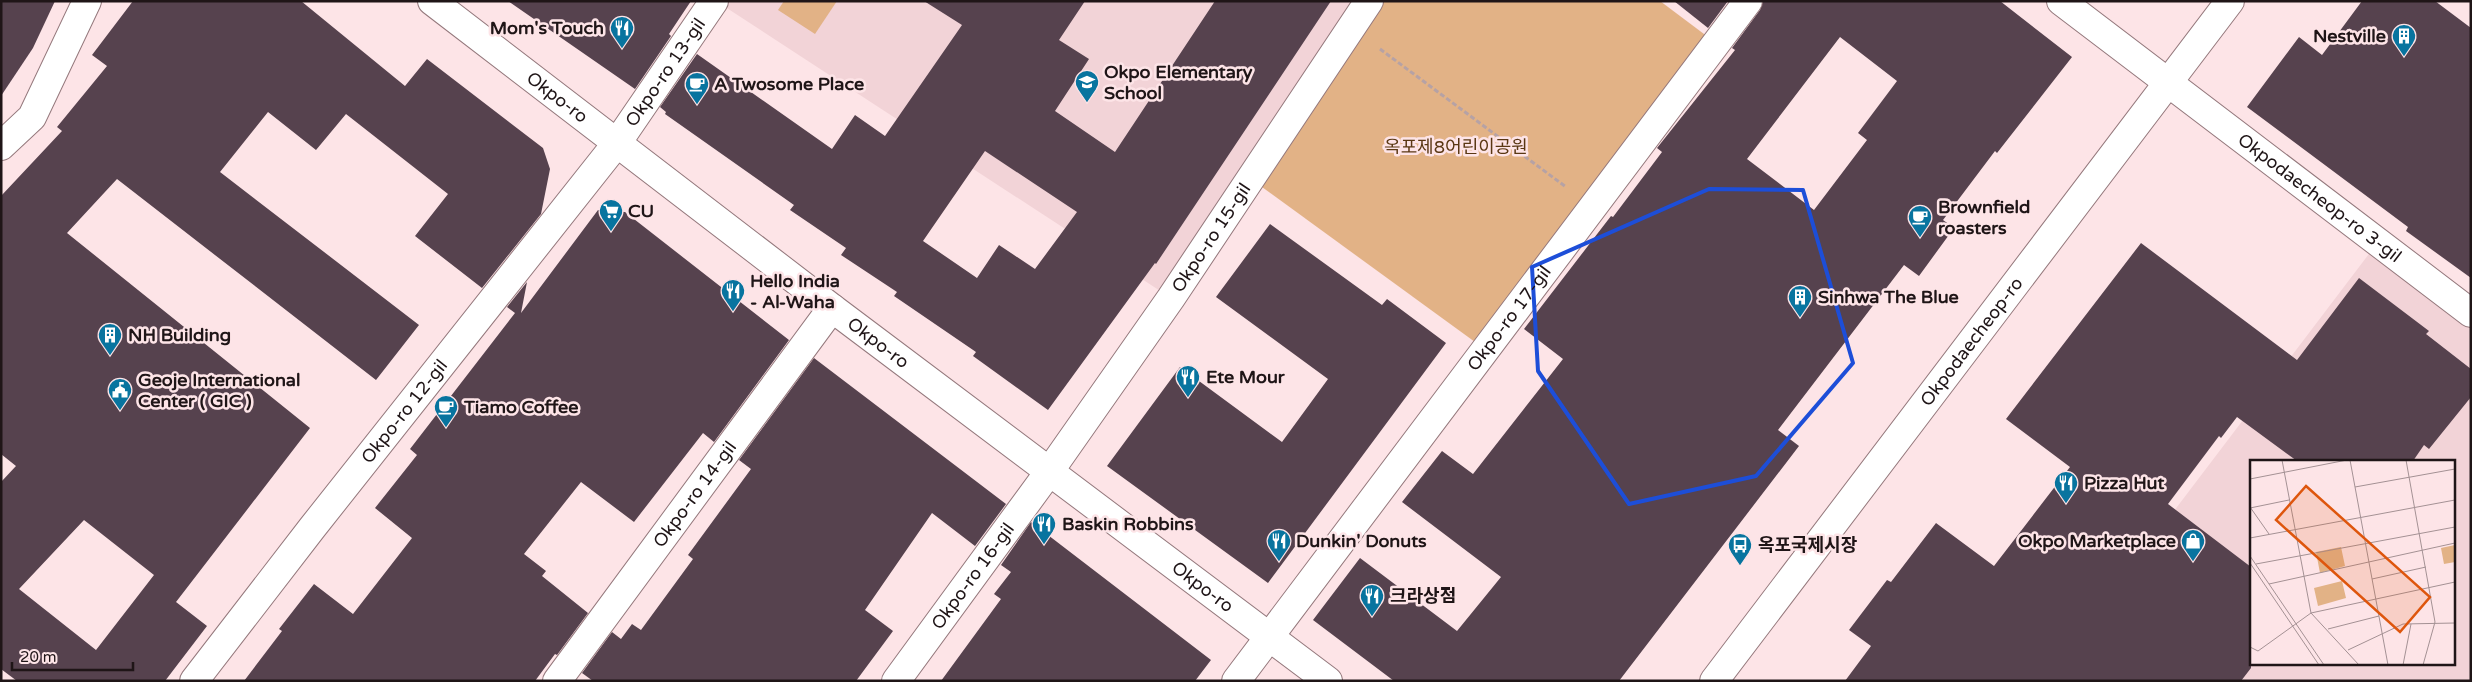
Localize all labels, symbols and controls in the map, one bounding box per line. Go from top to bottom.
street label: Okpo-ro 13-gil [621,14,710,131]
restaurant icon: Mom's Touch [609,15,635,49]
place label: Mom's Touch [490,17,604,39]
building icon: Nestville [2391,23,2417,57]
place label: Nestville [2313,25,2386,47]
place label: Okpo Elementary School [1104,61,1253,104]
street label: Okpo-ro [522,67,592,128]
school or university icon: Okpo Elementary School [1074,69,1100,103]
cafe icon: A Twosome Place [684,71,710,105]
place label: A Twosome Place [714,73,864,95]
street label: Okpodaecheop-ro 3-gil [2233,129,2406,267]
park label: 옥포제8어린이공원 [1384,136,1528,158]
street label: Okpo-ro 15-gil [1167,179,1255,296]
place label: Brownfield roasters [1938,196,2030,239]
supermarket icon: CU [598,198,624,232]
place label: CU [628,200,654,222]
cafe icon: Brownfield roasters [1907,204,1933,238]
street label: Okpo-ro 17-gil [1462,261,1556,375]
place label: Hello India - Al-Waha [750,270,840,313]
street label: Okpodaecheop-ro [1916,273,2028,411]
restaurant icon: Hello India - Al-Waha [720,278,746,312]
building icon: Sinhwa The Blue [1787,284,1813,318]
place label: Sinhwa The Blue [1818,286,1959,308]
street label: Okpo-ro [843,312,913,373]
building icon: NH Building [97,322,123,356]
place label: NH Building [128,324,231,346]
street label: Okpo-ro 12-gil [356,355,452,468]
restaurant icon: Ete Mour [1175,364,1201,398]
place label: Ete Mour [1206,366,1286,388]
place label: Geoje International Center ( GIC ) [138,369,300,412]
public building icon: Geoje International Center ( GIC ) [107,377,133,411]
cafe icon: Tiamo Coffee [433,394,459,428]
place label: Tiamo Coffee [463,396,578,418]
street label: Okpo-ro 14-gil [648,437,741,552]
inset map [2250,460,2454,664]
restaurant icon: Pizza Hut [2053,470,2079,504]
place label: Pizza Hut [2084,472,2164,494]
restaurant icon: Baskin Robbins [1031,511,1057,545]
place label: Baskin Robbins [1062,513,1194,535]
street label: Okpo-ro 16-gil [927,519,1019,634]
restaurant icon: Dunkin' Donuts [1266,528,1292,562]
shop icon: Okpo Marketplace [2180,528,2206,562]
place label: Dunkin' Donuts [1296,530,1427,552]
place label: Okpo Marketplace [2018,530,2176,552]
bus stop icon: 옥포국제시장 [1727,532,1753,566]
place label: 옥포국제시장 [1758,534,1858,556]
street label: Okpo-ro [1167,556,1238,617]
restaurant icon: 크라상점 [1359,583,1385,617]
place label: 크라상점 [1390,585,1456,607]
scale bar [12,640,134,672]
text: 20 m [20,648,57,666]

